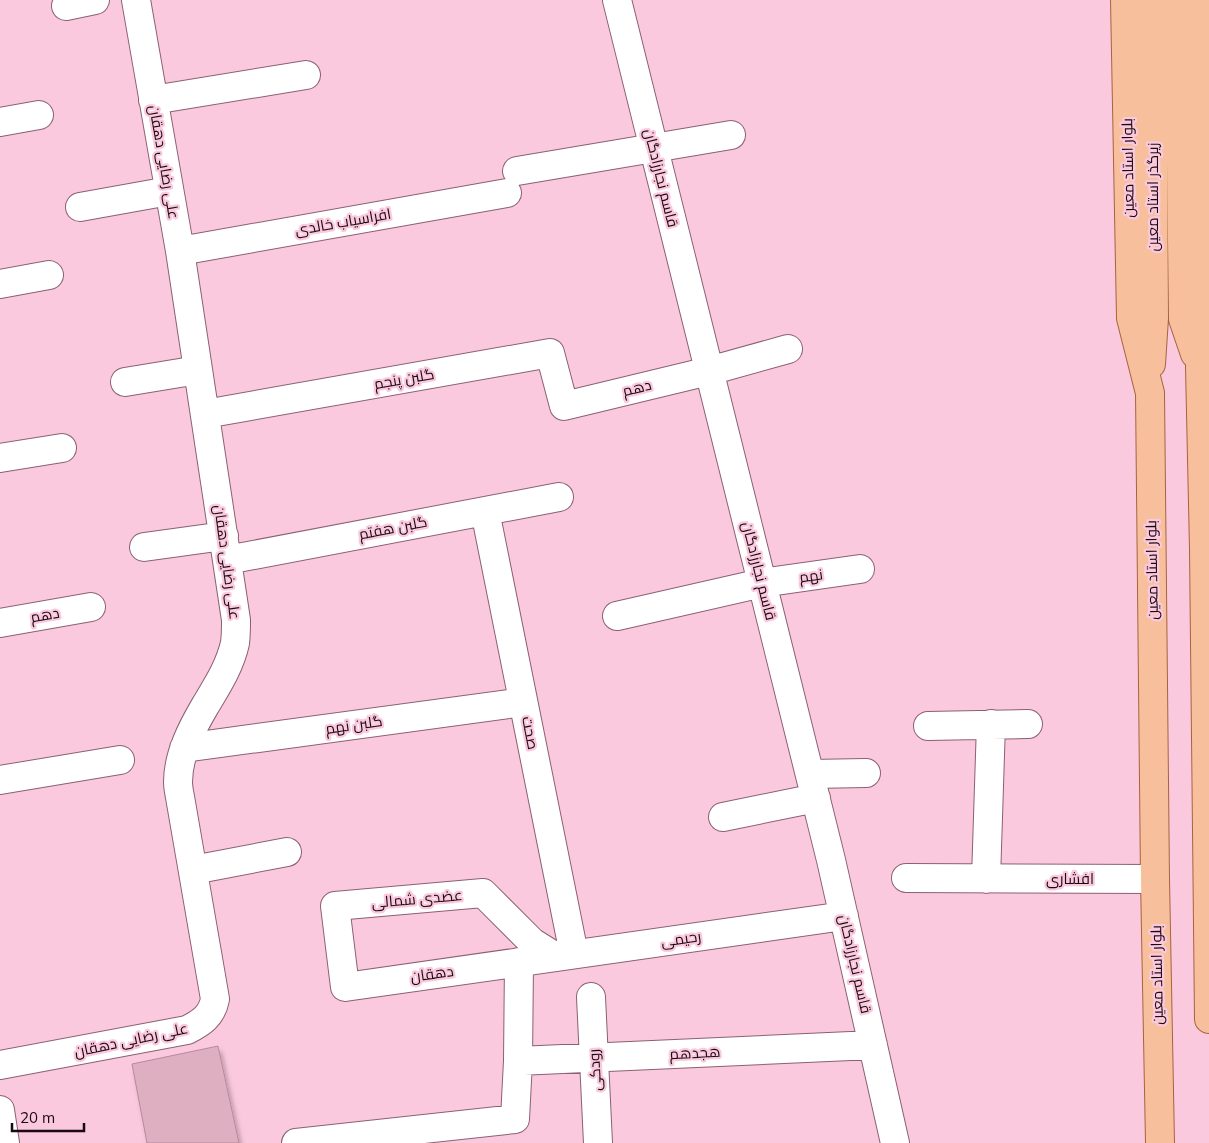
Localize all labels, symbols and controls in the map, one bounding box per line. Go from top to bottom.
street label: علی رضایی دهقان [144,103,184,221]
street label: بلوار استاد معین [1117,118,1139,218]
street label: قاسم نجارزادگان [639,127,683,229]
street label: زیرگذر استاد معین [1143,143,1163,251]
street label: افراسیاب خالدی [293,204,393,240]
street label: گلبن پنجم [372,364,436,394]
street label: دهم [620,375,654,401]
street label: علی رضایی دهقان [209,503,245,621]
street label: گلبن هفتم [357,512,429,544]
street label: قاسم نجارزادگان [737,520,781,622]
street label: بلوار استاد معین [1141,520,1163,620]
street label: نهم [798,564,824,588]
street label: دهم [29,603,61,627]
street label: گلبن نهم [324,711,384,739]
street label: صحت [518,715,543,751]
street label: افشاری [1046,869,1094,889]
street label: عضدی شمالی [371,885,463,913]
street label: قاسم نجارزادگان [834,913,876,1015]
street label: بلوار استاد معین [1146,925,1168,1025]
street label: رحیمی [660,926,702,952]
street label: دهقان [409,961,455,987]
street label: علی رضایی دهقان [72,1018,190,1062]
street label: هجدهم [669,1042,721,1064]
street label: رودکی [584,1048,606,1092]
scale bar [12,1100,85,1132]
text: 20 m [20,1108,55,1127]

